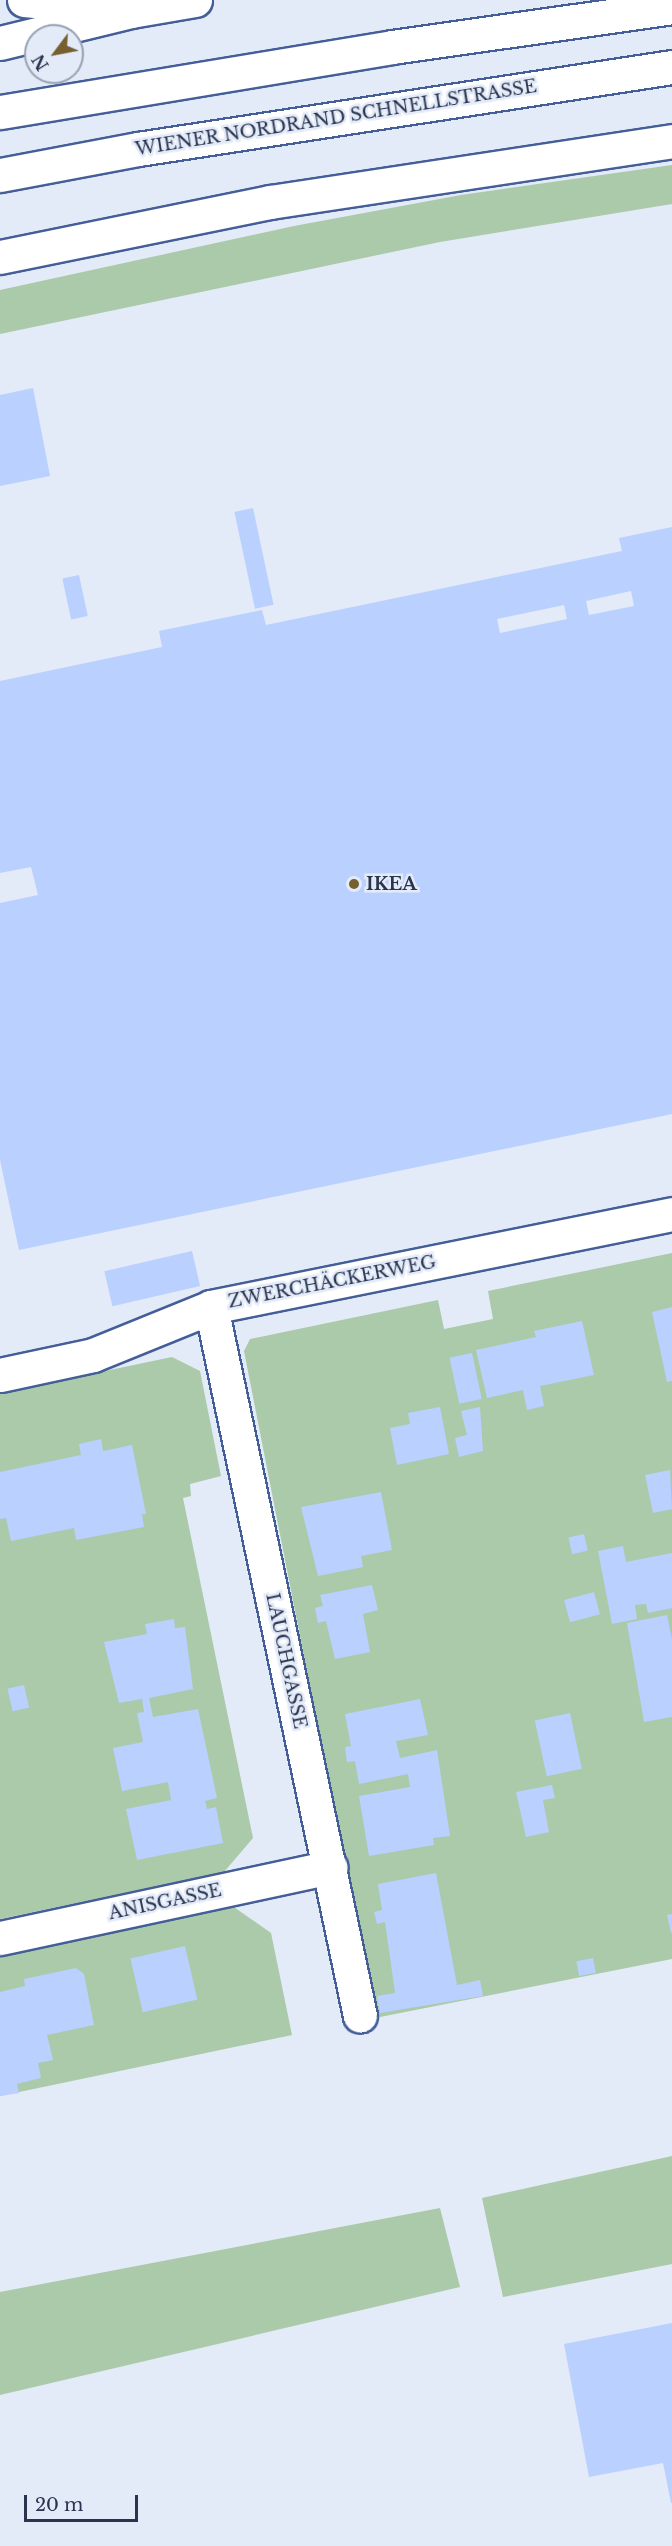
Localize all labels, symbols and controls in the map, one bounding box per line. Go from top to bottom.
north arrow [24,24,84,84]
text: N [28,51,53,74]
street label: WIENER NORDRAND SCHNELLSTRASSE [133,76,539,160]
place label: IKEA [366,873,417,895]
marker: IKEA [347,877,361,891]
street label: ZWERCHÄCKERWEG [226,1251,438,1313]
street label: LAUCHGASSE [261,1591,311,1731]
street label: ANISGASSE [107,1879,223,1925]
scale bar [27,2483,141,2521]
text: 20 m [35,2494,83,2516]

